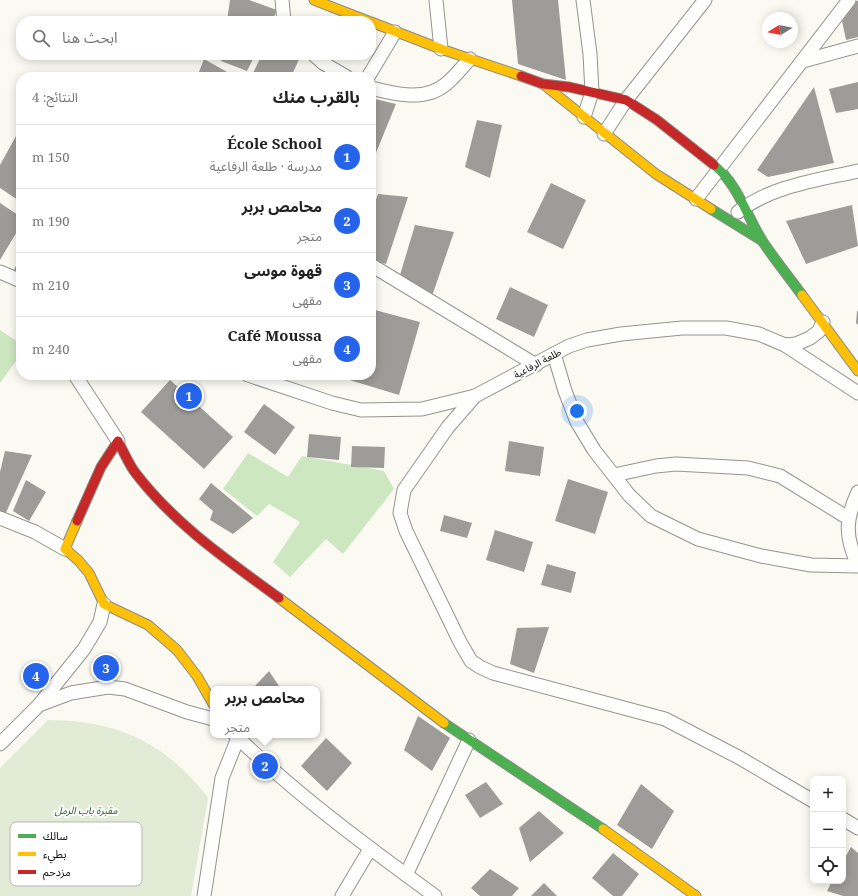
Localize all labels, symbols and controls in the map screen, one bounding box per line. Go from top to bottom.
north arrow [762,12,798,48]
search box [16,16,376,60]
icon: search [30,27,52,49]
text: ابحث هنا [62,27,118,47]
text: بالقرب منك [273,85,360,108]
text: النتائج: 4 [32,88,78,106]
text: École School [227,133,322,153]
text: 150 m [32,148,70,166]
text: 1 [343,148,351,166]
text: مدرسة · طلعة الرفاعية [210,157,322,175]
text: محامص بربر [242,196,322,216]
text: 190 m [32,212,70,230]
text: 2 [343,212,351,230]
text: متجر [297,227,322,245]
text: قهوة موسى [244,260,322,280]
text: 210 m [32,276,70,294]
text: 3 [343,276,351,294]
text: مقهى [293,291,322,309]
text: Café Moussa [227,325,322,345]
text: 240 m [32,340,70,358]
text: 4 [343,340,351,358]
street label: طلعة الرفاعية [511,344,563,381]
text: مقهى [293,349,322,367]
pin: 1 [176,381,202,411]
your location [567,401,587,421]
pin: 3 [93,653,119,683]
pin: 4 [23,661,49,691]
popup [210,686,320,738]
text: محامص بربر [225,687,305,707]
text: متجر [225,718,250,736]
pin: 2 [252,751,278,781]
map controls [810,776,846,884]
button: + [810,776,846,812]
park label: مقبرة باب الرمل [54,803,118,817]
button: − [810,812,846,848]
legend [10,822,142,886]
text: سالك [43,828,68,843]
text: بطيء [43,846,66,864]
button: locate [810,848,846,884]
text: مزدحم [43,864,71,881]

